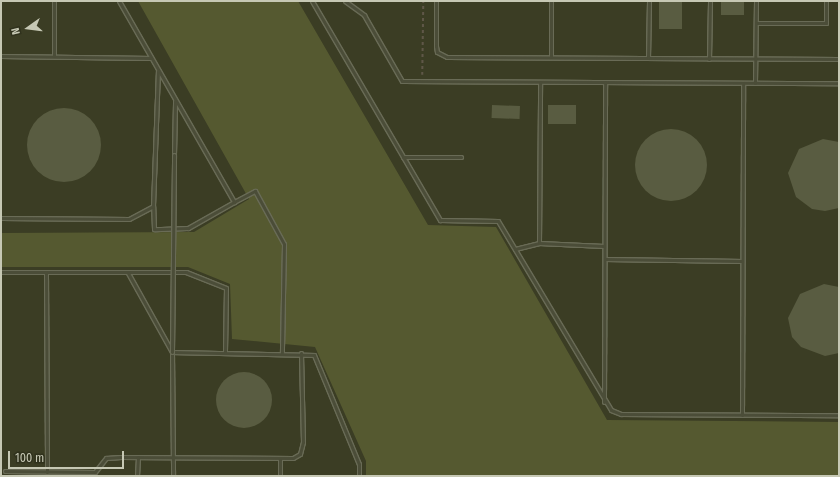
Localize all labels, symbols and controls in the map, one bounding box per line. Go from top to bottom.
north arrow [8,8,48,48]
text: N [9,26,23,36]
scale bar [10,443,126,469]
text: 100 m [15,451,44,465]

